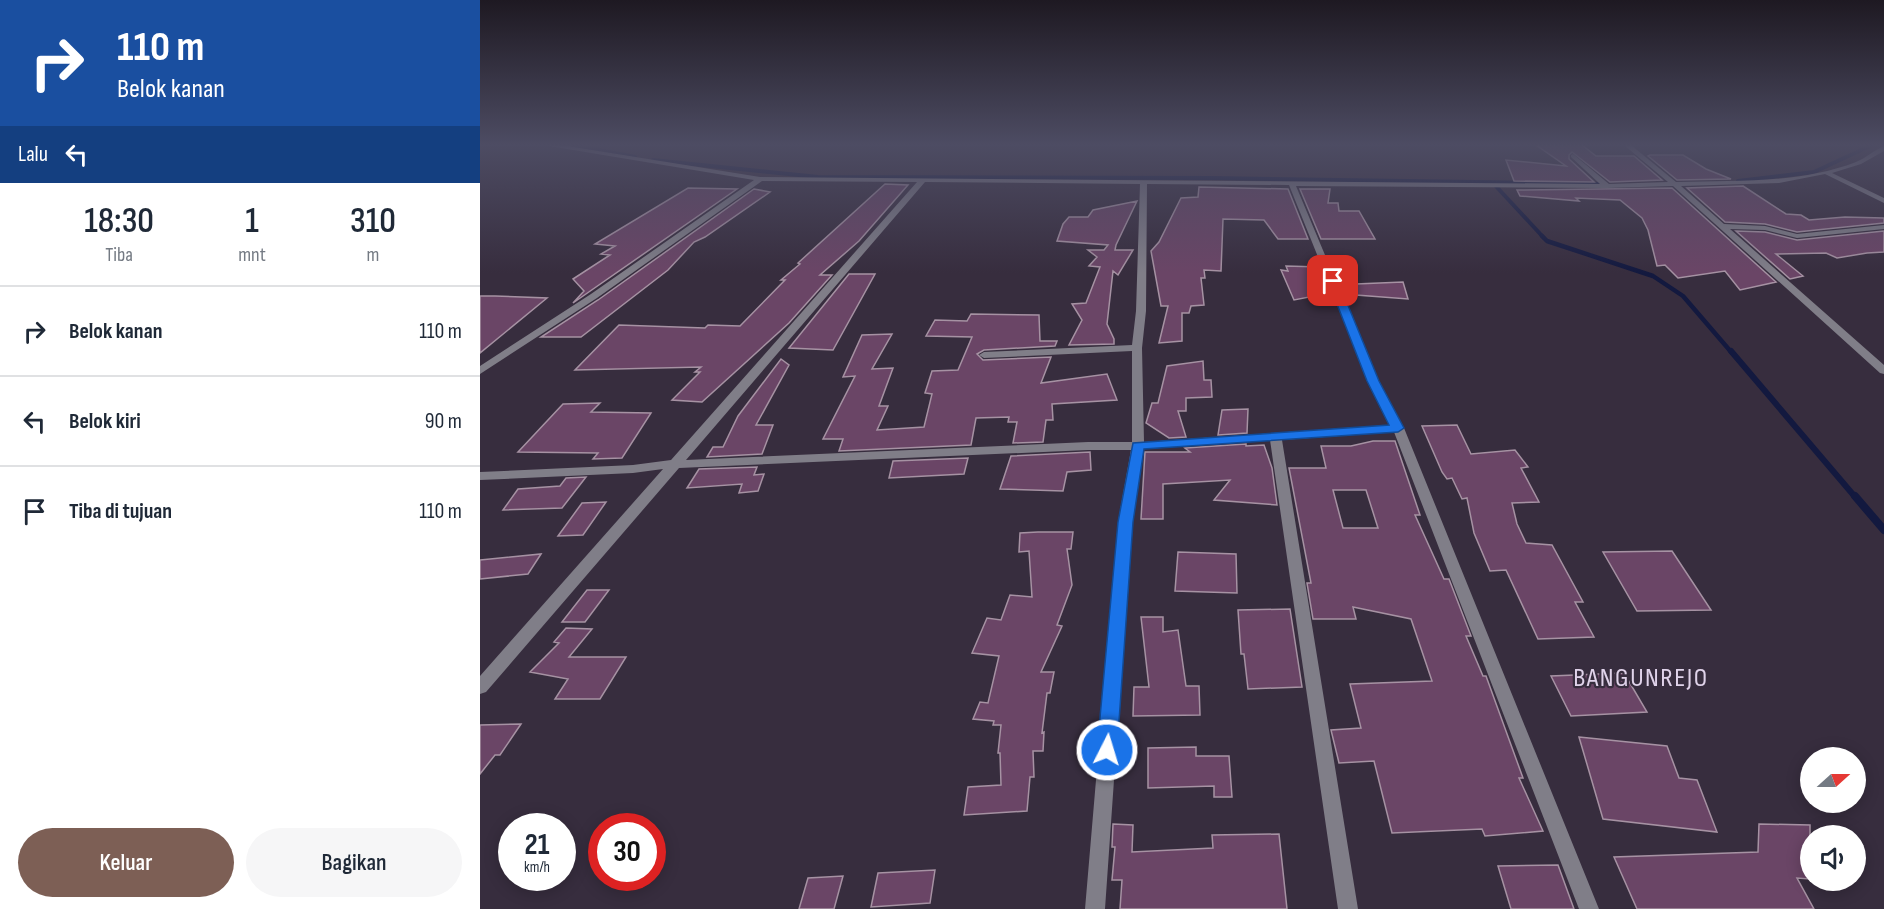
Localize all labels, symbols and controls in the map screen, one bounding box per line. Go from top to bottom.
text: 110 m [117,22,204,73]
icon: right [18,24,96,102]
text: Belok kanan [117,73,225,105]
icon: left [60,138,93,171]
text: Lalu [18,141,48,168]
text: 18:30 [84,200,154,243]
text: 1 [245,200,259,243]
text: 310 [350,200,396,243]
text: Tiba [105,243,133,267]
text: mnt [238,243,266,267]
text: m [366,243,379,267]
pin [1307,255,1358,306]
icon: arrive [1316,264,1349,297]
icon: right [18,315,51,348]
text: Belok kanan [69,318,162,345]
text: 110 m [419,318,462,345]
icon: left [18,405,51,438]
text: Belok kiri [69,408,141,435]
text: 90 m [425,408,462,435]
icon: arrive [18,495,51,528]
text: Tiba di tujuan [69,498,172,525]
text: 110 m [419,498,462,525]
district label: BANGUNREJO [1573,662,1709,694]
position arrow [1075,718,1139,782]
north arrow [1800,747,1866,813]
map controls [1800,747,1866,891]
speed limit sign: 30 [588,813,666,891]
button: sound [1800,825,1866,891]
text: 21 [525,827,549,863]
button: Keluar [18,828,234,897]
button: Bagikan [246,828,462,897]
text: km/h [524,858,550,877]

